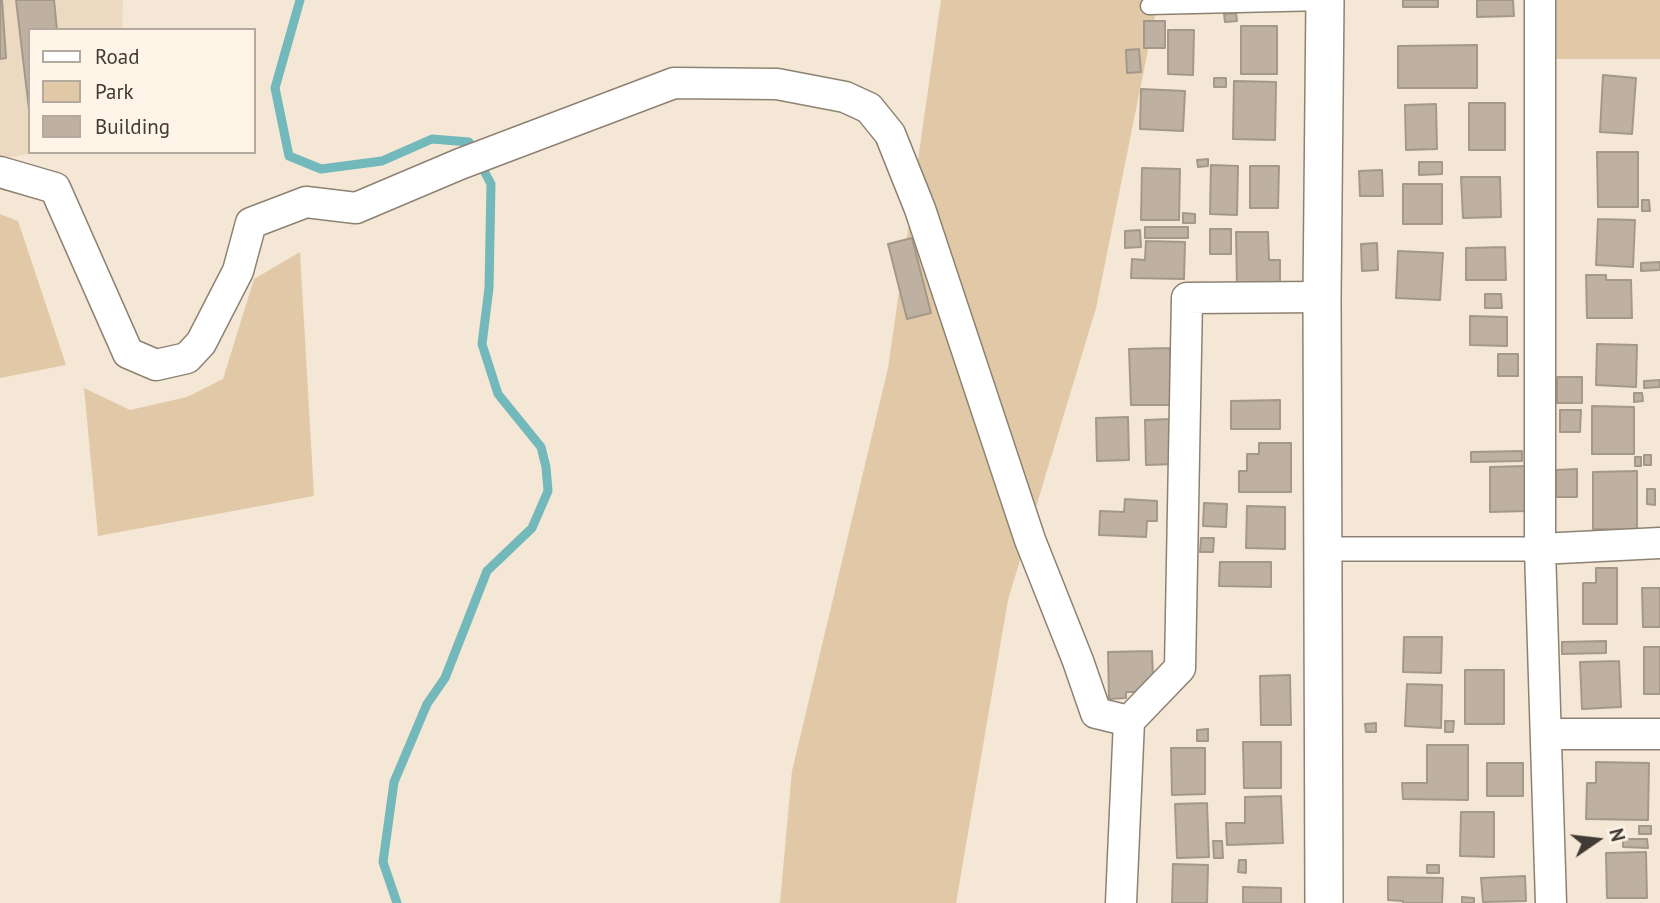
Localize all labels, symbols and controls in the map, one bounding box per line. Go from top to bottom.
legend [28,28,256,154]
text: Road [95,43,139,70]
text: Park [95,78,134,105]
text: Building [95,113,170,140]
north arrow [1562,805,1632,875]
text: N [1604,826,1631,844]

